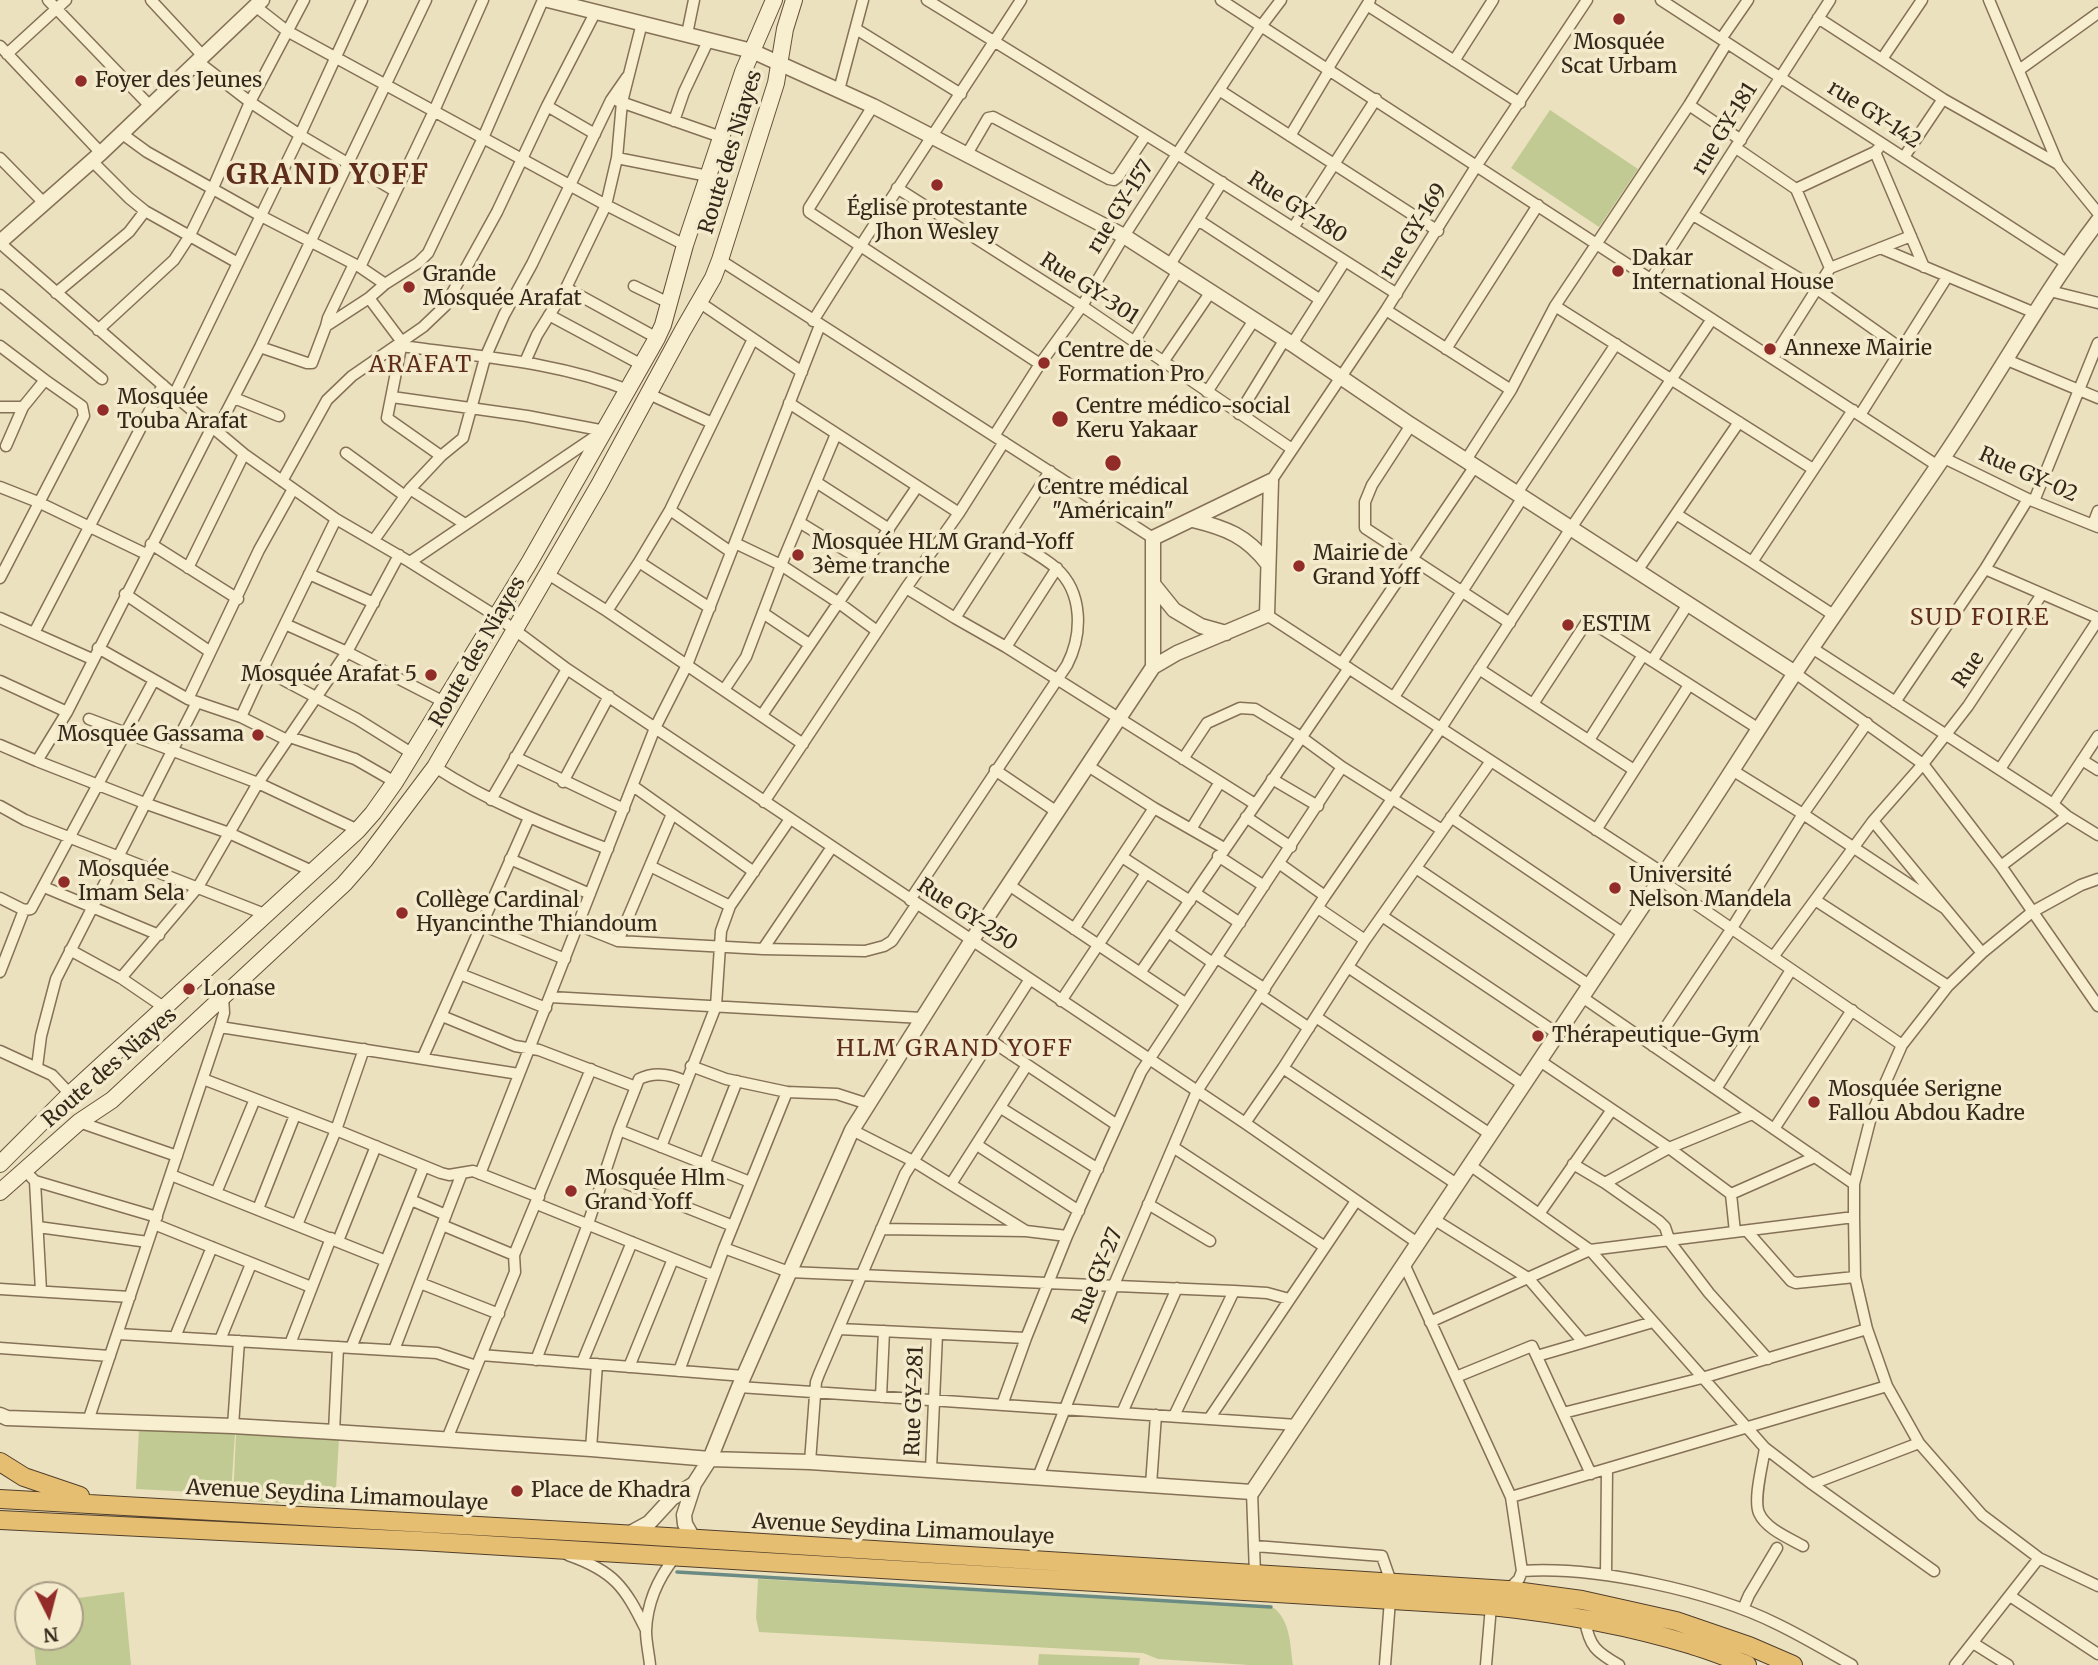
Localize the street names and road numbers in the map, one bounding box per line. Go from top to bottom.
street label: Route des Niayes [694,67,768,237]
street label: rue GY-142 [1823,76,1925,154]
street label: rue GY-181 [1687,78,1763,180]
street label: rue GY-157 [1082,156,1160,258]
street label: Rue GY-180 [1243,167,1351,249]
street label: rue GY-169 [1375,179,1453,283]
street label: Rue GY-301 [1035,248,1143,330]
street label: Rue GY-02 [1975,442,2081,508]
street label: Route des Niayes [425,572,531,732]
street label: Rue [1948,647,1990,693]
street label: Rue GY-250 [912,873,1022,957]
street label: Route des Niayes [38,1003,182,1133]
street label: Rue GY-27 [1067,1225,1129,1327]
street label: Rue GY-281 [900,1345,930,1457]
street label: Avenue Seydina Limamoulaye [185,1476,489,1516]
street label: Avenue Seydina Limamoulaye [751,1510,1055,1550]

